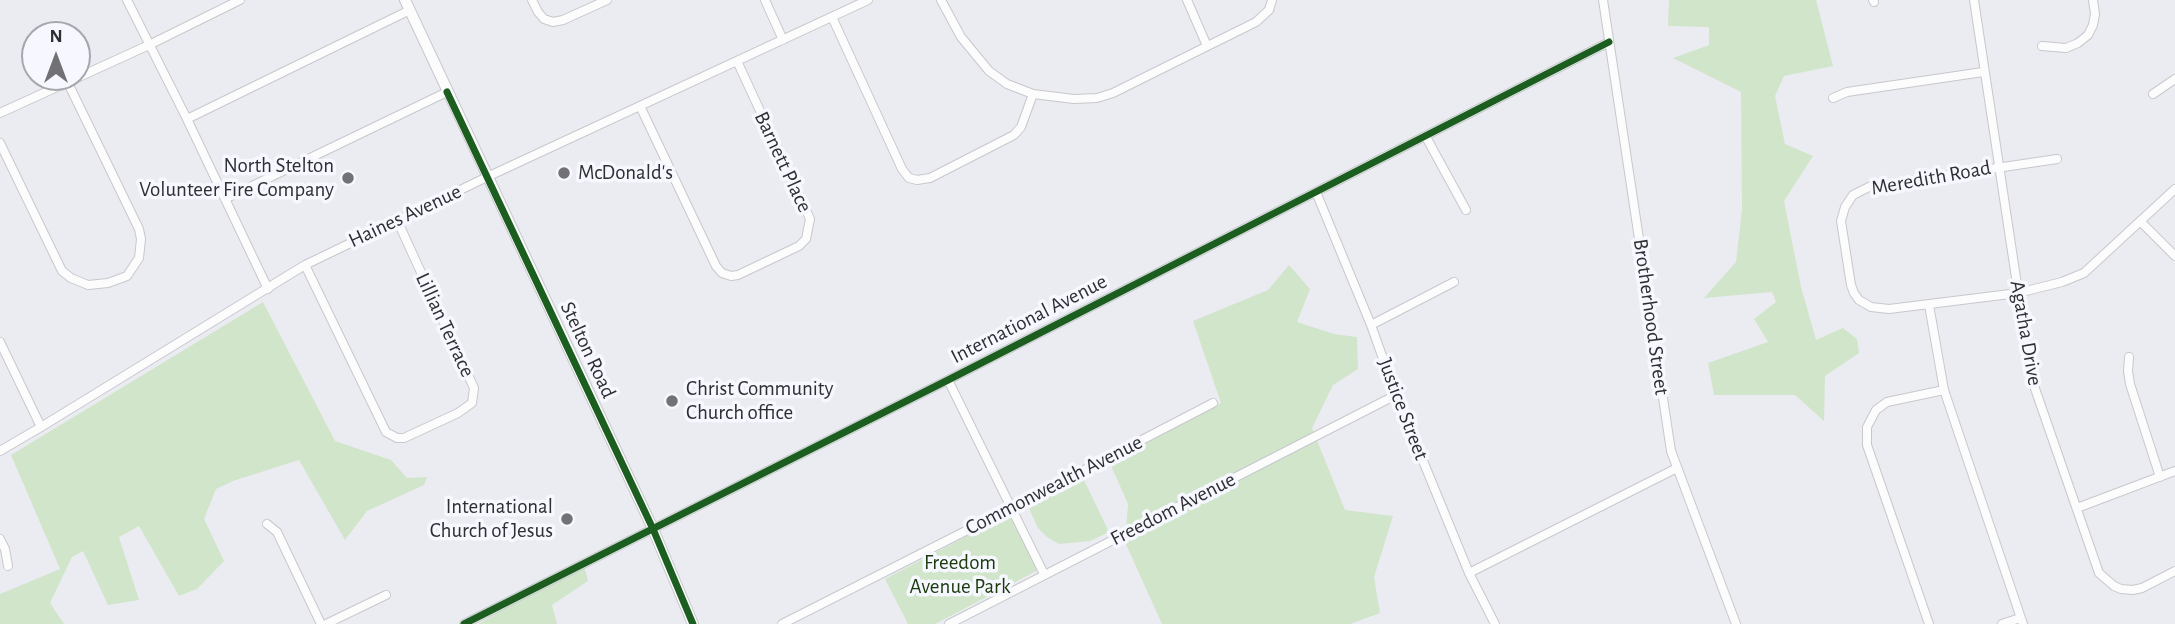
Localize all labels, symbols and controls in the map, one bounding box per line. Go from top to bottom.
north arrow [21,21,91,91]
text: N [49,27,63,46]
street label: Barnett Place [749,108,817,216]
place label: North Stelton Volunteer Fire Company [139,153,334,203]
street label: Meredith Road [1869,155,1993,201]
place label: McDonald's [578,160,673,186]
marker: McDonald's [556,165,572,181]
marker: North Stelton Volunteer Fire Company [340,170,356,186]
street label: Haines Avenue [345,179,465,253]
street label: Brotherhood Street [1628,237,1674,397]
street label: Lillian Terrace [410,269,480,381]
street label: International Avenue [947,269,1111,369]
street label: Agatha Drive [2004,278,2048,388]
street label: Stelton Road [555,298,621,402]
street label: Justice Street [1372,354,1434,464]
place label: Christ Community Church office [686,376,834,426]
marker: Christ Community Church office [664,393,680,409]
street label: Commonwealth Avenue [961,429,1147,541]
street label: Freedom Avenue [1106,467,1240,551]
place label: International Church of Jesus [430,494,553,544]
marker: International Church of Jesus [559,511,575,527]
park label: Freedom Avenue Park [910,550,1010,600]

